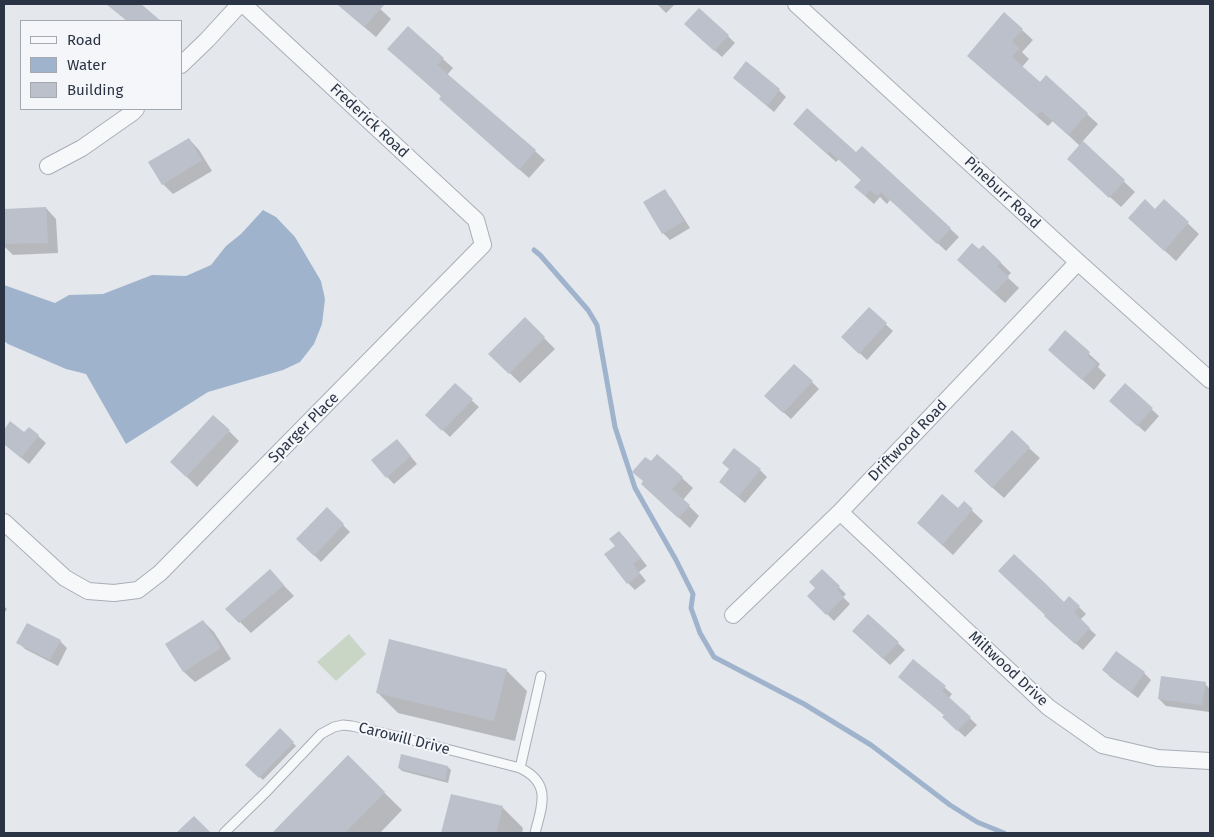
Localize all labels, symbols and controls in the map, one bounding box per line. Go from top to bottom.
legend [20,20,182,110]
text: Road [67,31,102,49]
text: Water [67,56,106,74]
street label: Frederick Road [326,80,412,162]
text: Building [67,81,123,99]
street label: Pineburr Road [960,153,1044,233]
street label: Sparger Place [265,389,343,467]
street label: Driftwood Road [865,397,951,485]
street label: Miltwood Drive [965,628,1051,710]
street label: Carowill Drive [356,719,452,759]

